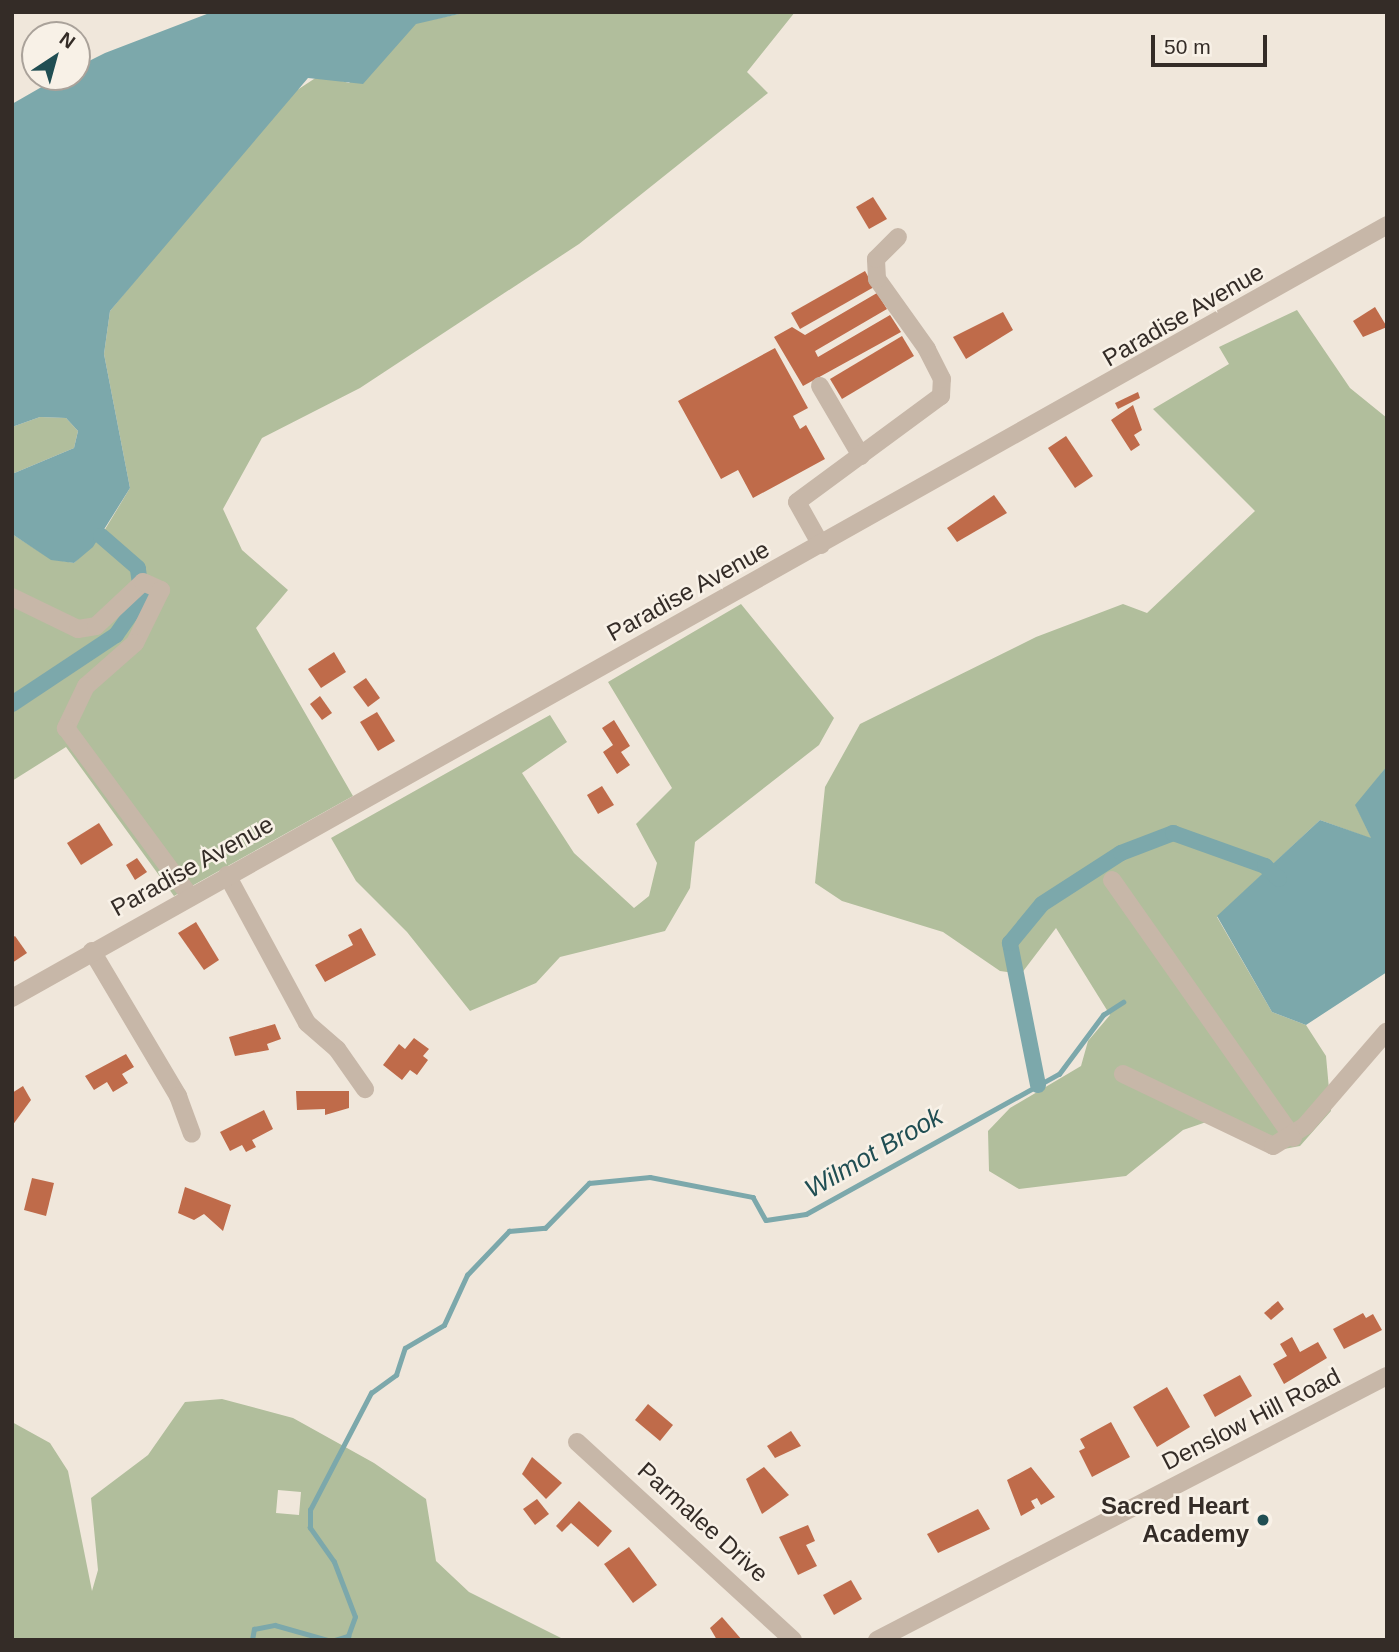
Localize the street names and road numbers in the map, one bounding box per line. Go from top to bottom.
street label: Paradise Avenue [1097,257,1269,373]
street label: Paradise Avenue [601,534,775,648]
street label: Paradise Avenue [105,809,279,923]
street label: Denslow Hill Road [1157,1362,1345,1476]
street label: Parmalee Drive [632,1456,774,1588]

